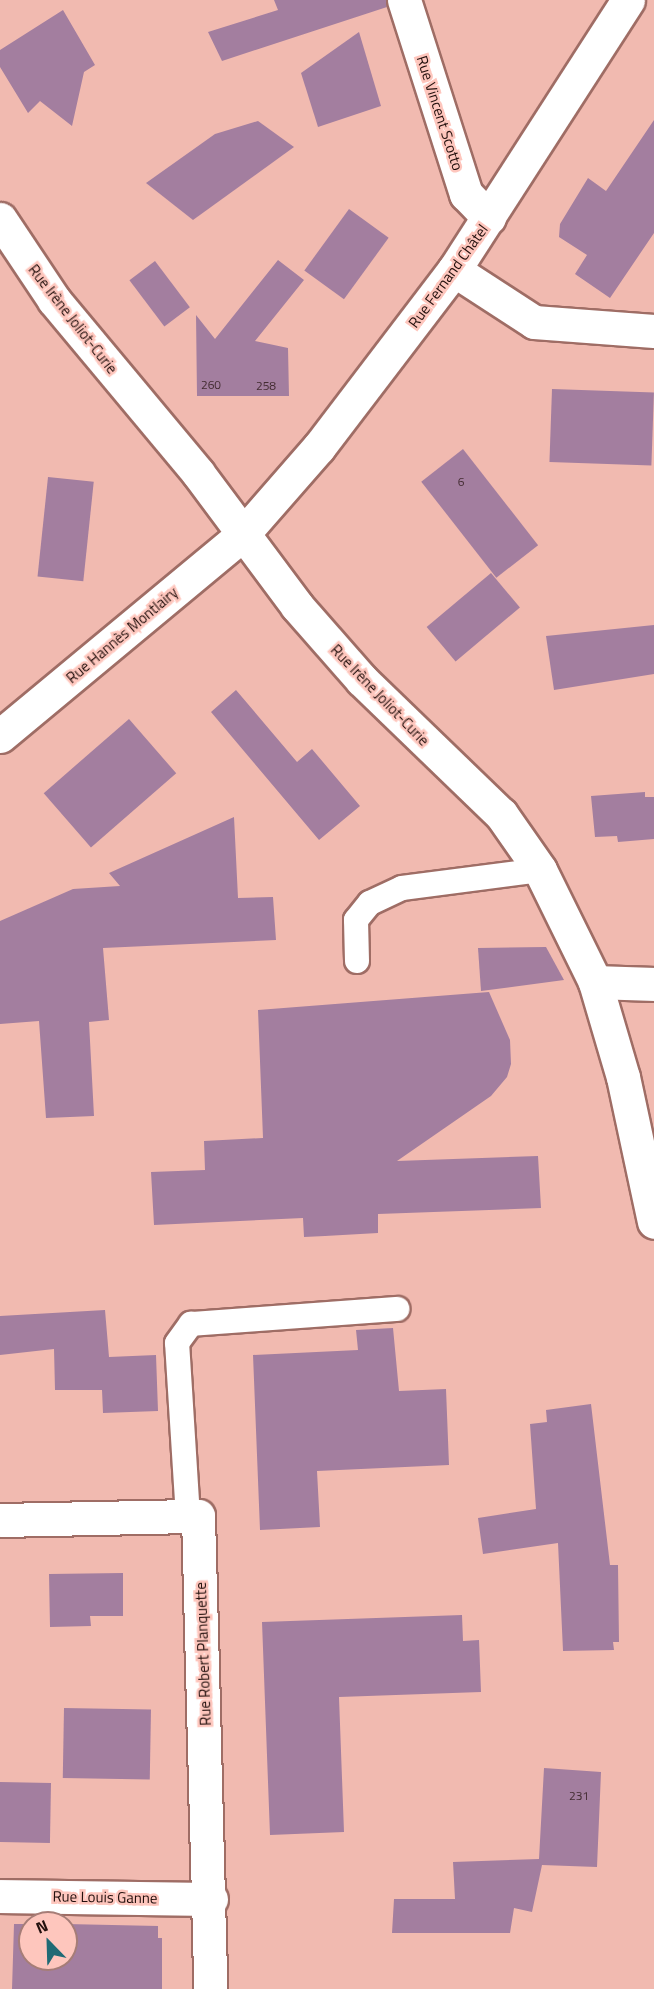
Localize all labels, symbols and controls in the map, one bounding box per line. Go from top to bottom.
street label: Rue Vincent Scotto [413,53,467,173]
street label: Rue Fernand Châtel [404,221,492,331]
street label: Rue Irène Joliot-Curie [25,261,121,377]
house number: 260 [201,378,221,392]
house number: 258 [256,379,276,393]
house number: 6 [458,475,464,489]
street label: Rue Hannès Montlairy [63,583,181,687]
street label: Rue Irène Joliot-Curie [327,641,433,749]
street label: Rue Robert Planquette [191,1582,215,1726]
house number: 231 [569,1789,589,1803]
street label: Rue Louis Ganne [52,1887,158,1907]
north arrow [18,1911,78,1971]
text: N [32,1913,52,1939]

